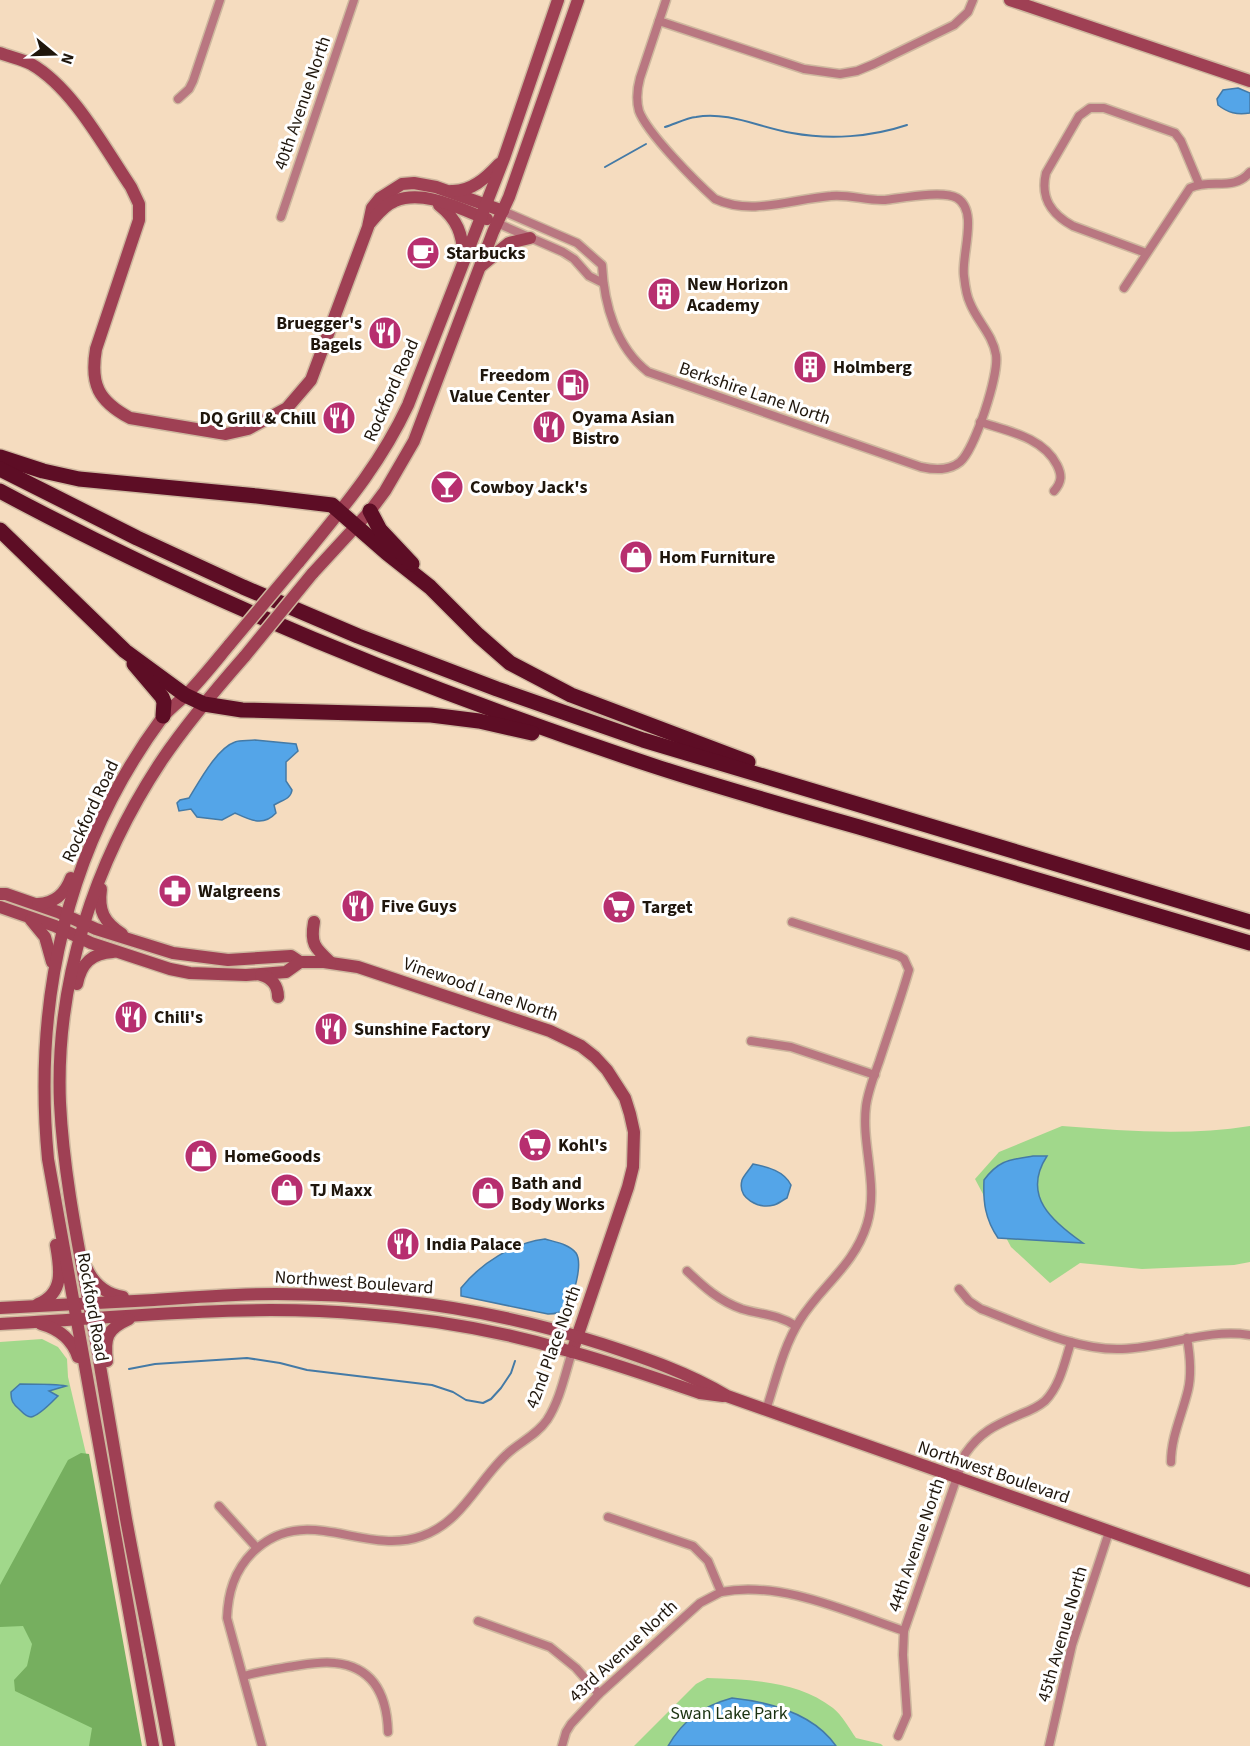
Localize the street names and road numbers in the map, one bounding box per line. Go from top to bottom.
street label: 40th Avenue North [268,33,337,173]
street label: Rockford Road [358,335,425,446]
street label: Berkshire Lane North [676,356,834,431]
street label: Rockford Road [56,756,125,866]
street label: Vinewood Lane North [400,951,562,1028]
street label: Rockford Road [71,1251,114,1363]
street label: Northwest Boulevard [274,1264,434,1301]
street label: 42nd Place North [520,1282,587,1412]
street label: Northwest Boulevard [915,1435,1073,1510]
street label: 44th Avenue North [882,1475,951,1615]
street label: 45th Avenue North [1031,1563,1094,1705]
street label: 43rd Avenue North [564,1594,683,1708]

